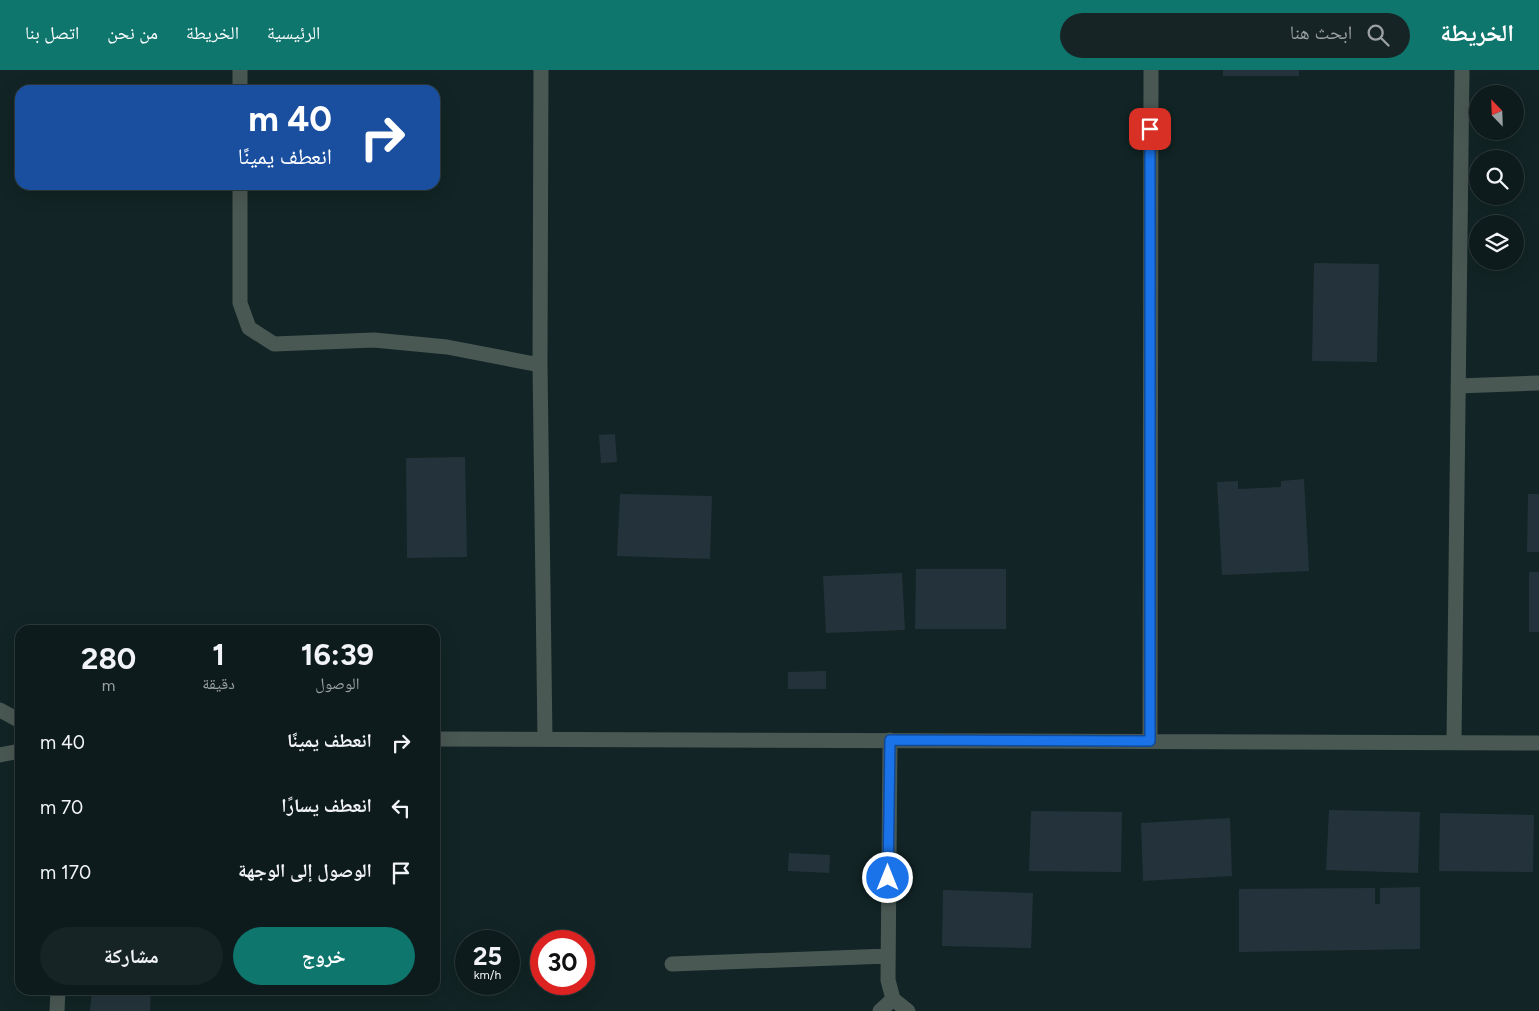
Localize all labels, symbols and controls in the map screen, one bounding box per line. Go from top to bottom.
search box [1060,13,1410,58]
text: الخريطة [1440,18,1514,47]
text: ابحث هنا [1290,21,1352,44]
icon: search [1364,21,1392,49]
text: اتصل بنا [25,22,79,44]
text: من نحن [107,22,158,44]
text: الخريطة [186,22,239,44]
text: الرئيسية [267,22,320,44]
north arrow [1469,85,1524,140]
map controls [1469,85,1524,270]
text: 40 m [248,98,332,140]
icon: right [350,105,415,170]
pin [1129,108,1171,150]
icon: arrive [1136,115,1164,143]
text: انعطف يمينًا [238,143,332,170]
button: search [1469,150,1524,205]
button: layers [1469,215,1524,270]
text: 1 [212,636,225,673]
text: 16:39 [301,636,374,673]
text: 280 [81,640,136,677]
text: دقيقة [202,674,235,693]
text: الوصول [315,674,360,693]
text: m [102,676,115,695]
text: انعطف يمينًا [287,729,372,752]
icon: right [387,729,415,757]
text: 40 m [40,731,85,754]
text: انعطف يسارًا [281,794,372,817]
icon: left [387,794,415,822]
text: 70 m [40,796,83,819]
position arrow [861,851,913,903]
text: الوصول إلى الوجهة [238,859,372,882]
icon: arrive [387,859,415,887]
text: 170 m [40,861,91,884]
button: مشاركة [40,927,223,985]
button: خروج [233,927,415,985]
speed limit sign: 30 [530,930,595,995]
text: 25 [473,941,502,971]
text: km/h [474,968,501,982]

